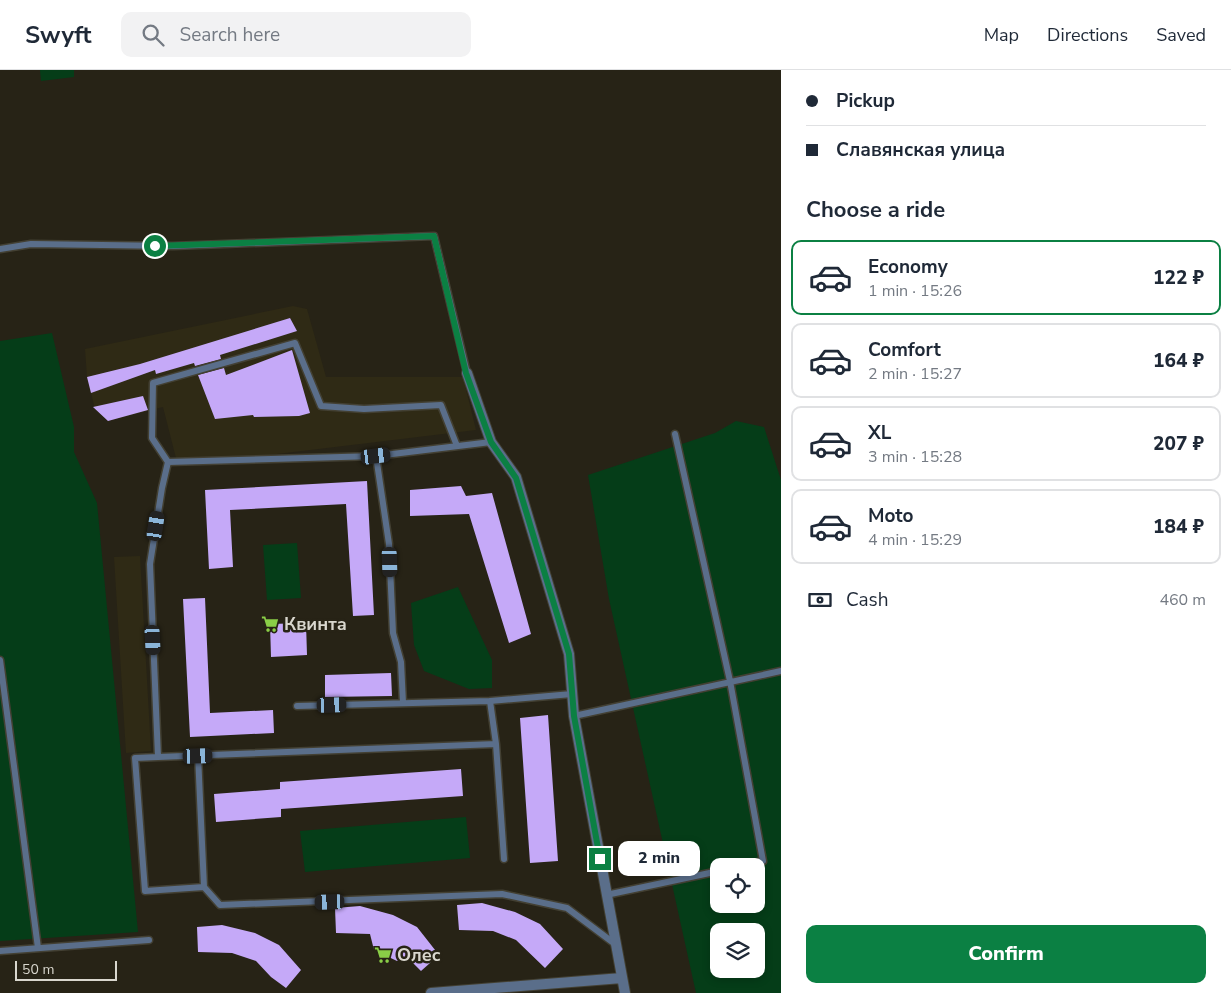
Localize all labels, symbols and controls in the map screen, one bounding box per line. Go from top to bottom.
search box [121,12,471,57]
text: Swyft [25,19,91,51]
icon: search [139,21,167,49]
text: Search here [179,22,280,48]
text: Map [984,23,1019,47]
text: Directions [1047,23,1128,47]
text: Saved [1156,23,1206,47]
text: Pickup [836,88,895,114]
text: Славянская улица [836,137,1005,163]
text: Choose a ride [806,195,945,225]
route start [144,235,166,257]
text: Economy [868,254,948,280]
icon: car [808,255,853,300]
text: 122 ₽ [1153,265,1204,291]
text: 1 min · 15:26 [868,280,962,302]
text: Comfort [868,337,941,363]
icon: car [808,338,853,383]
text: 164 ₽ [1153,348,1204,374]
text: 2 min · 15:27 [868,363,962,385]
text: XL [868,420,891,446]
icon: car [808,421,853,466]
text: 207 ₽ [1153,431,1204,457]
text: 3 min · 15:28 [868,446,962,468]
car [360,447,391,465]
text: Moto [868,503,914,529]
icon: car [808,504,853,549]
car [146,510,165,542]
text: 184 ₽ [1153,514,1204,540]
text: 4 min · 15:29 [868,529,962,551]
car [381,547,398,577]
icon: cash [806,586,834,614]
text: Cash [846,587,888,613]
text: 460 m [1159,589,1206,611]
place label: Квинта [284,612,347,636]
supermarket icon: Квинта [260,614,280,634]
car [144,625,161,655]
car [316,697,347,713]
car [182,748,213,764]
callout: 2 min [618,842,700,876]
text: 2 min [638,847,680,869]
route end [589,848,611,870]
map controls [710,858,765,978]
button: locate [710,858,765,913]
car [314,894,345,910]
button: layers [710,923,765,978]
button: Confirm [806,925,1206,983]
place label: Олес [397,943,441,967]
supermarket icon: Олес [373,945,393,965]
scale bar [15,958,118,981]
text: 50 m [22,960,54,979]

